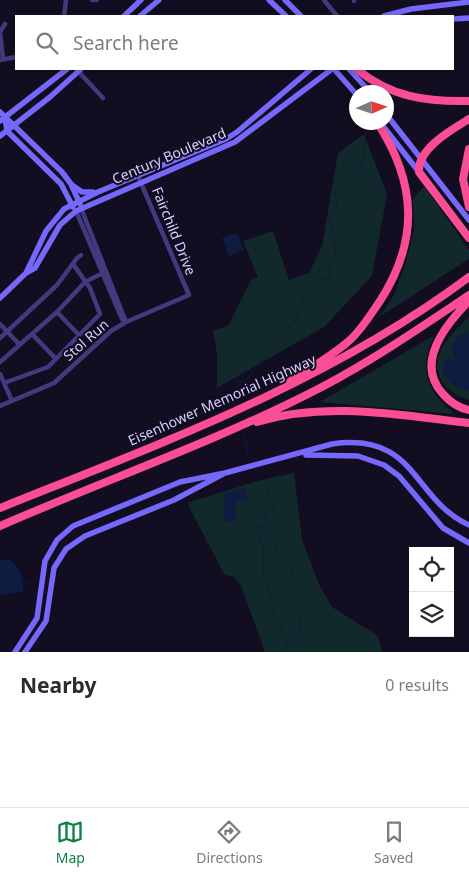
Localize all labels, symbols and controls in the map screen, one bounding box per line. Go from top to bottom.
search box [15,15,454,70]
icon: search [33,29,61,57]
text: Search here [73,30,179,56]
north arrow [349,85,394,130]
street label: Century Boulevard [109,123,229,188]
street label: Fairchild Drive [148,184,201,278]
street label: Stol Run [59,315,112,365]
street label: Eisenhower Memorial Highway [125,349,319,450]
map controls [409,547,454,637]
button: locate [409,547,454,592]
button: layers [409,592,454,637]
text: Nearby [20,671,96,699]
text: 0 results [385,674,449,696]
tab: Map [56,818,85,867]
tab: Directions [196,818,263,867]
tab: Saved [374,818,413,867]

